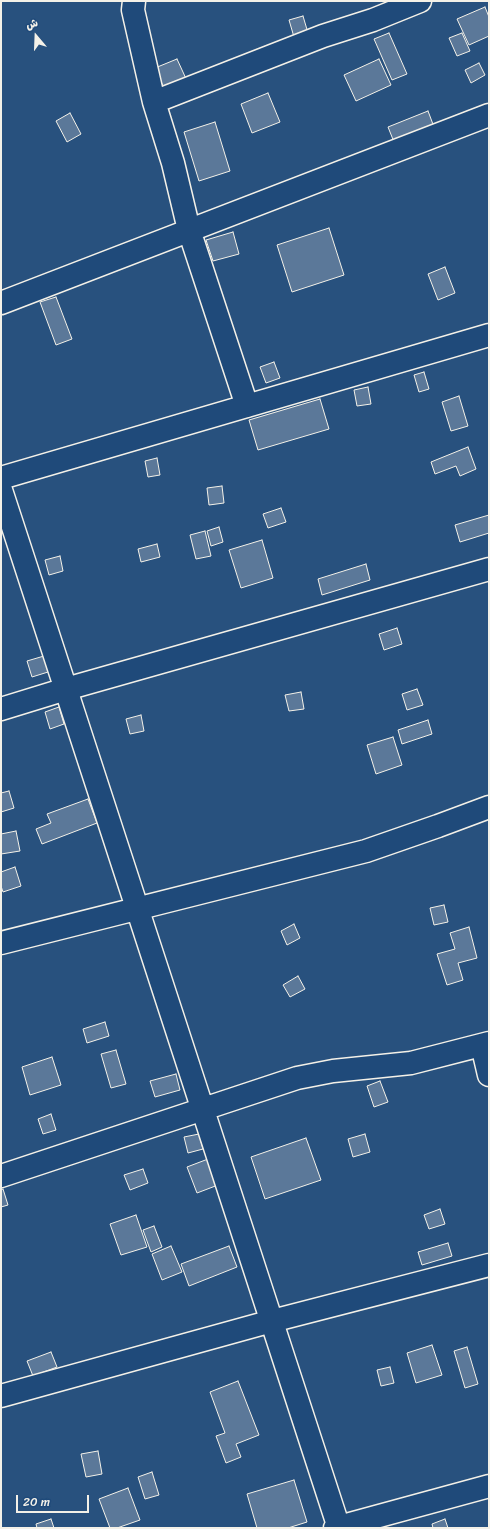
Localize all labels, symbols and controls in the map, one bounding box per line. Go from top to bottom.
text: ش [23,13,41,35]
north arrow [16,16,56,56]
scale bar [18,1487,91,1513]
text: 20 m [23,1491,50,1513]

